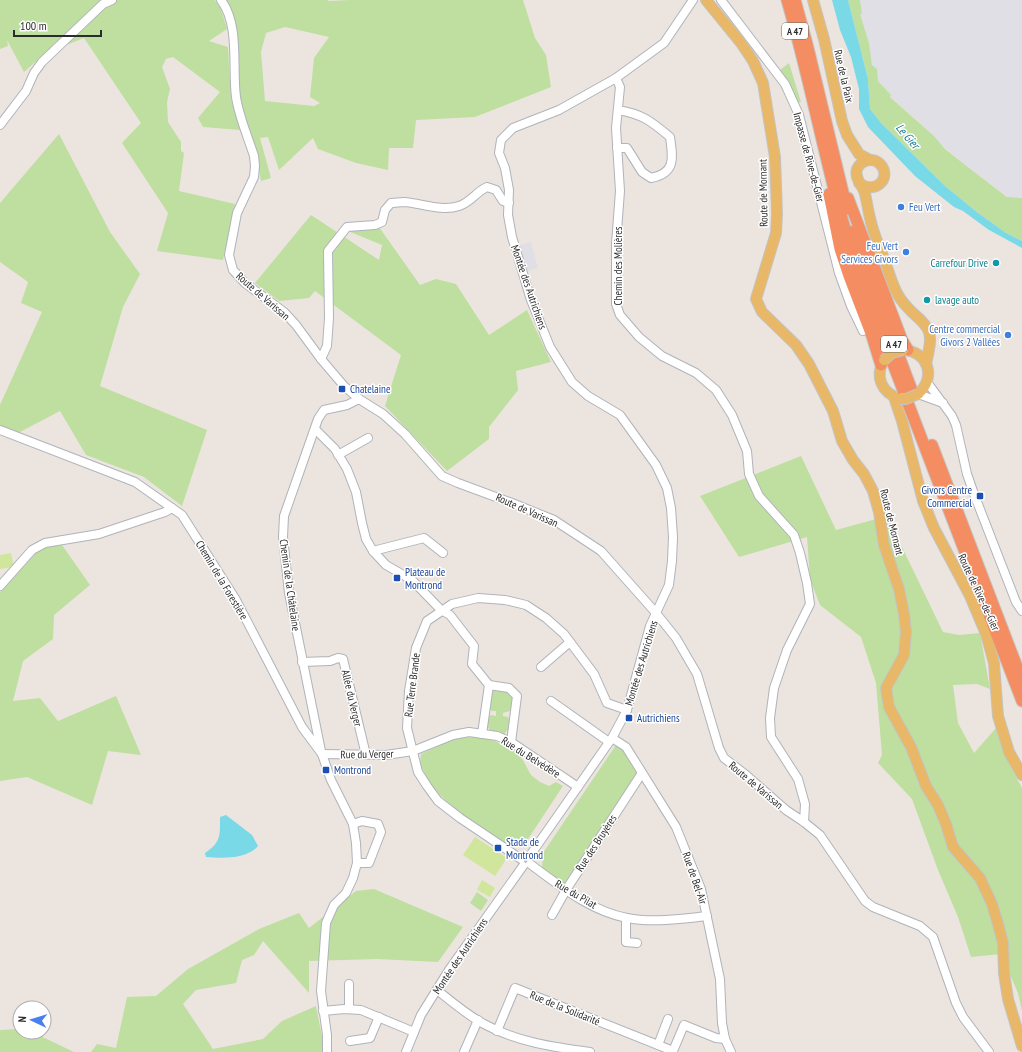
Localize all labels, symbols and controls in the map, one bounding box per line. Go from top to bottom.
scale bar [14,12,101,38]
text: 100 m [20,18,47,33]
road number: A 47 [782,23,808,39]
street label: Rue de la Paix [831,48,857,104]
street label: Impasse de Rive-de-Gier [790,111,828,203]
water label: Le Gier [893,120,924,153]
street label: Route de Mornant [755,159,771,227]
place label: Feu Vert [909,200,940,214]
marker: Feu Vert [896,202,906,212]
street label: Chemin des Molières [611,226,625,306]
place label: Feu Vert Services Givors [841,239,898,266]
street label: Montée des Autrichiens [508,243,550,331]
marker: Feu Vert Services Givors [901,247,911,257]
place label: Carrefour Drive [931,256,988,270]
marker: Carrefour Drive [991,258,1001,268]
street label: Route de Varissan [233,269,293,323]
place label: lavage auto [935,293,979,307]
marker: lavage auto [922,295,932,305]
place label: Centre commercial Givors 2 Vallées [929,322,1000,349]
marker: Centre commercial Givors 2 Vallées [1003,330,1013,340]
road number: A 47 [881,336,907,352]
place label: Chatelaine [350,382,391,396]
marker: Chatelaine [337,384,347,394]
place label: Givors Centre Commercial [921,483,972,510]
street label: Route de Mornant [877,487,907,557]
street label: Route de Varissan [494,490,560,530]
marker: Givors Centre Commercial [975,491,985,501]
street label: Chemin de la Forestière [193,538,251,623]
street label: Chemin de la Châtelaine [277,538,303,632]
street label: Route de Rive-de-Gier [955,551,1003,633]
place label: Plateau de Montrond [405,565,446,592]
marker: Plateau de Montrond [392,573,402,583]
street label: Montée des Autrichiens [621,618,661,707]
street label: Rue Terre Brande [401,652,423,718]
street label: Allée du Verger [339,668,365,728]
place label: Autrichiens [637,711,680,725]
marker: Autrichiens [624,713,634,723]
street label: Rue du Belvédère [499,733,563,781]
street label: Rue du Verger [340,747,394,761]
street label: Route de Varissan [726,758,786,812]
place label: Montrond [334,763,371,777]
marker: Montrond [321,765,331,775]
street label: Rue des Bruyères [572,812,620,874]
place label: Stade de Montrond [506,835,543,862]
marker: Stade de Montrond [493,843,503,853]
street label: Rue de Bel-Air [679,850,711,906]
street label: Rue du Pilat [553,876,599,912]
street label: Montée des Autrichiens [429,915,491,997]
street label: Rue de la Solidarité [528,988,602,1029]
north arrow [12,1000,52,1040]
text: N [15,1016,29,1023]

